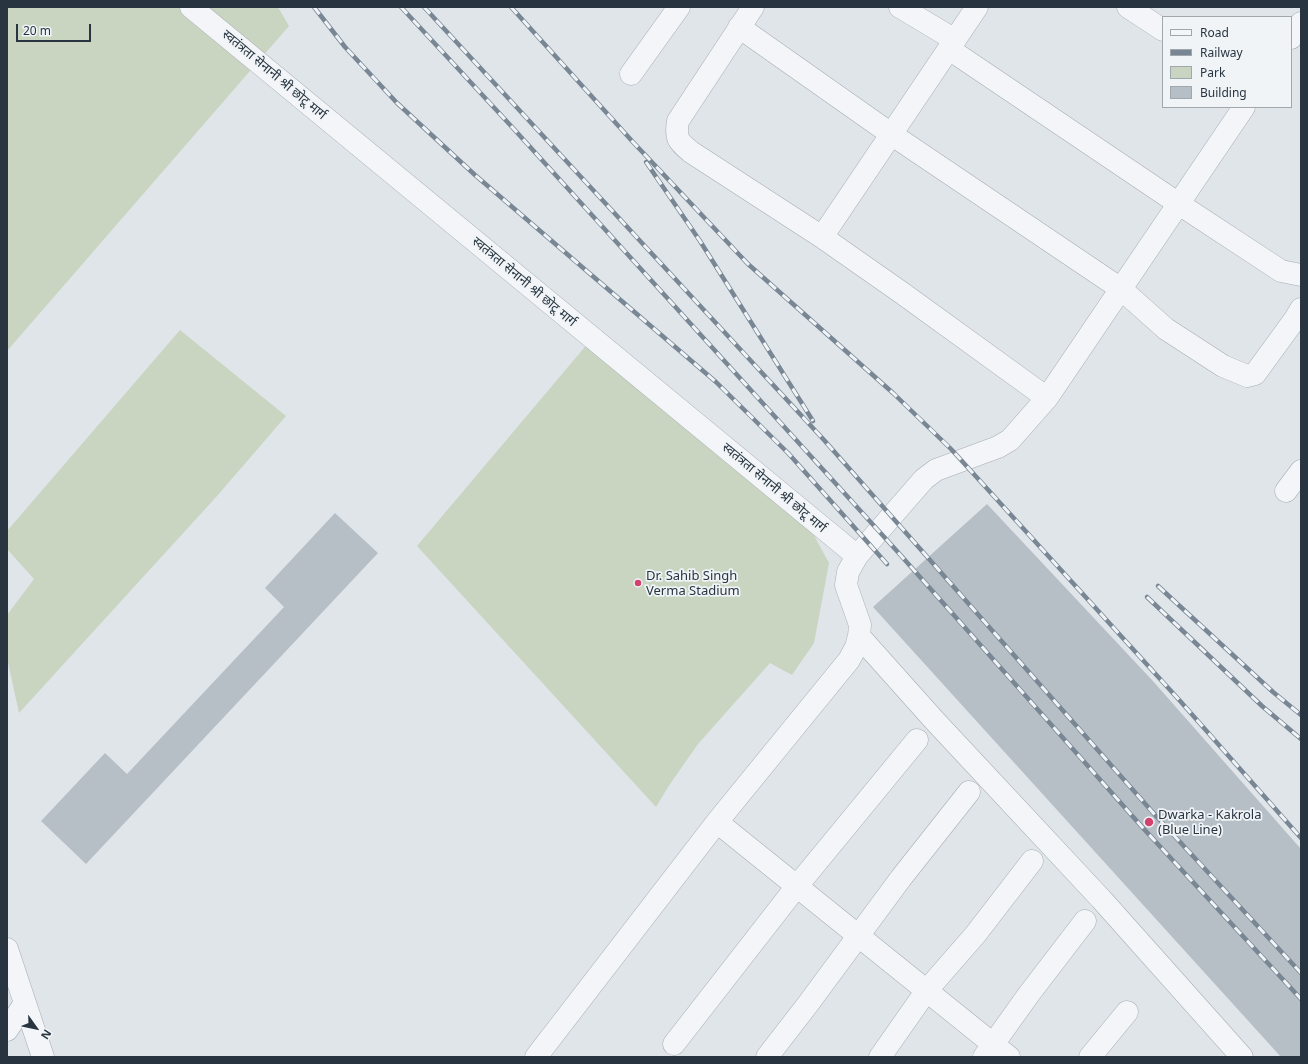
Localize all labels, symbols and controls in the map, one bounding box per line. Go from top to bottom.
scale bar [18,16,93,42]
legend [1162,16,1292,108]
text: 20 m [23,22,51,39]
text: Road [1200,24,1229,41]
street label: स्वतंत्रता सेनानी श्री छोटू मार्ग [219,27,329,123]
text: Railway [1200,44,1243,61]
text: Park [1200,64,1225,81]
text: Building [1200,84,1247,101]
street label: स्वतंत्रता सेनानी श्री छोटू मार्ग [469,234,579,330]
street label: स्वतंत्रता सेनानी श्री छोटू मार्ग [719,440,829,536]
place label: Dr. Sahib Singh Verma Stadium [646,568,740,599]
marker: Dr. Sahib Singh Verma Stadium [633,578,643,588]
place label: Dwarka - Kakrola (Blue Line) [1158,807,1261,838]
marker: Dwarka - Kakrola (Blue Line) [1143,816,1155,828]
north arrow [16,1008,56,1048]
text: N [38,1027,55,1043]

